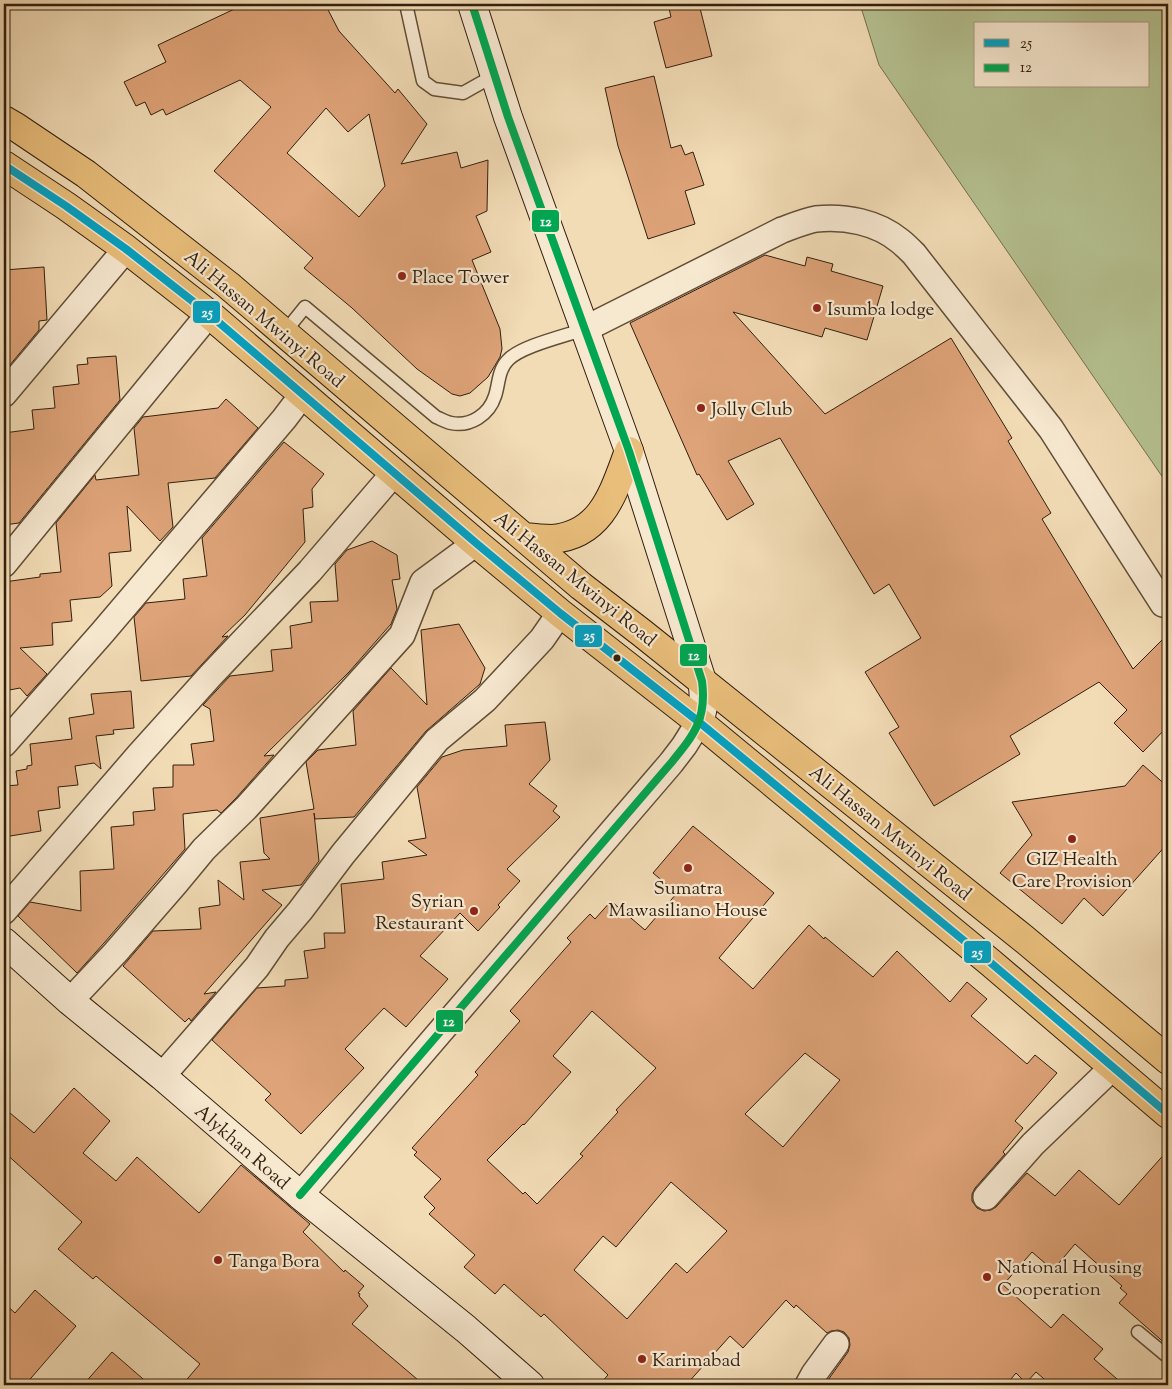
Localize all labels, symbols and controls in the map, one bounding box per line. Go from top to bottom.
legend [974,22,1150,88]
text: 25 [1020,34,1032,55]
text: 12 [1020,58,1032,79]
line badge: 12 [531,209,560,233]
text: 12 [540,213,552,233]
street label: Ali Hassan Mwinyi Road [177,245,350,395]
place label: Place Tower [412,265,509,292]
marker: Place Tower [396,270,408,282]
place label: Isumba lodge [827,297,935,324]
line badge: 25 [192,300,221,324]
marker: Isumba lodge [811,302,823,314]
text: 25 [201,304,213,324]
place label: Jolly Club [710,397,792,424]
marker: Jolly Club [695,402,707,414]
street label: Ali Hassan Mwinyi Road [487,506,662,654]
line badge: 25 [574,624,603,648]
text: 25 [583,627,595,647]
line badge: 12 [679,643,708,667]
text: 12 [688,647,700,667]
unlabelled marker [612,653,622,663]
street label: Ali Hassan Mwinyi Road [802,760,977,908]
marker: GIZ Health Care Provision [1066,833,1078,845]
place label: GIZ Health Care Provision [1012,847,1132,896]
marker: Sumatra Mawasiliano House [682,862,694,874]
place label: Sumatra Mawasiliano House [608,876,768,925]
place label: Syrian Restaurant [375,889,464,938]
marker: Syrian Restaurant [468,905,480,917]
line badge: 25 [963,940,992,964]
text: 25 [971,944,983,964]
line badge: 12 [435,1009,464,1033]
text: 12 [443,1013,455,1033]
street label: Alykhan Road [188,1099,295,1197]
place label: Tanga Bora [228,1249,320,1276]
marker: Tanga Bora [212,1254,224,1266]
place label: National Housing Cooperation [997,1255,1142,1304]
marker: National Housing Cooperation [981,1271,993,1283]
place label: Karimabad [652,1348,741,1375]
marker: Karimabad [636,1353,648,1365]

